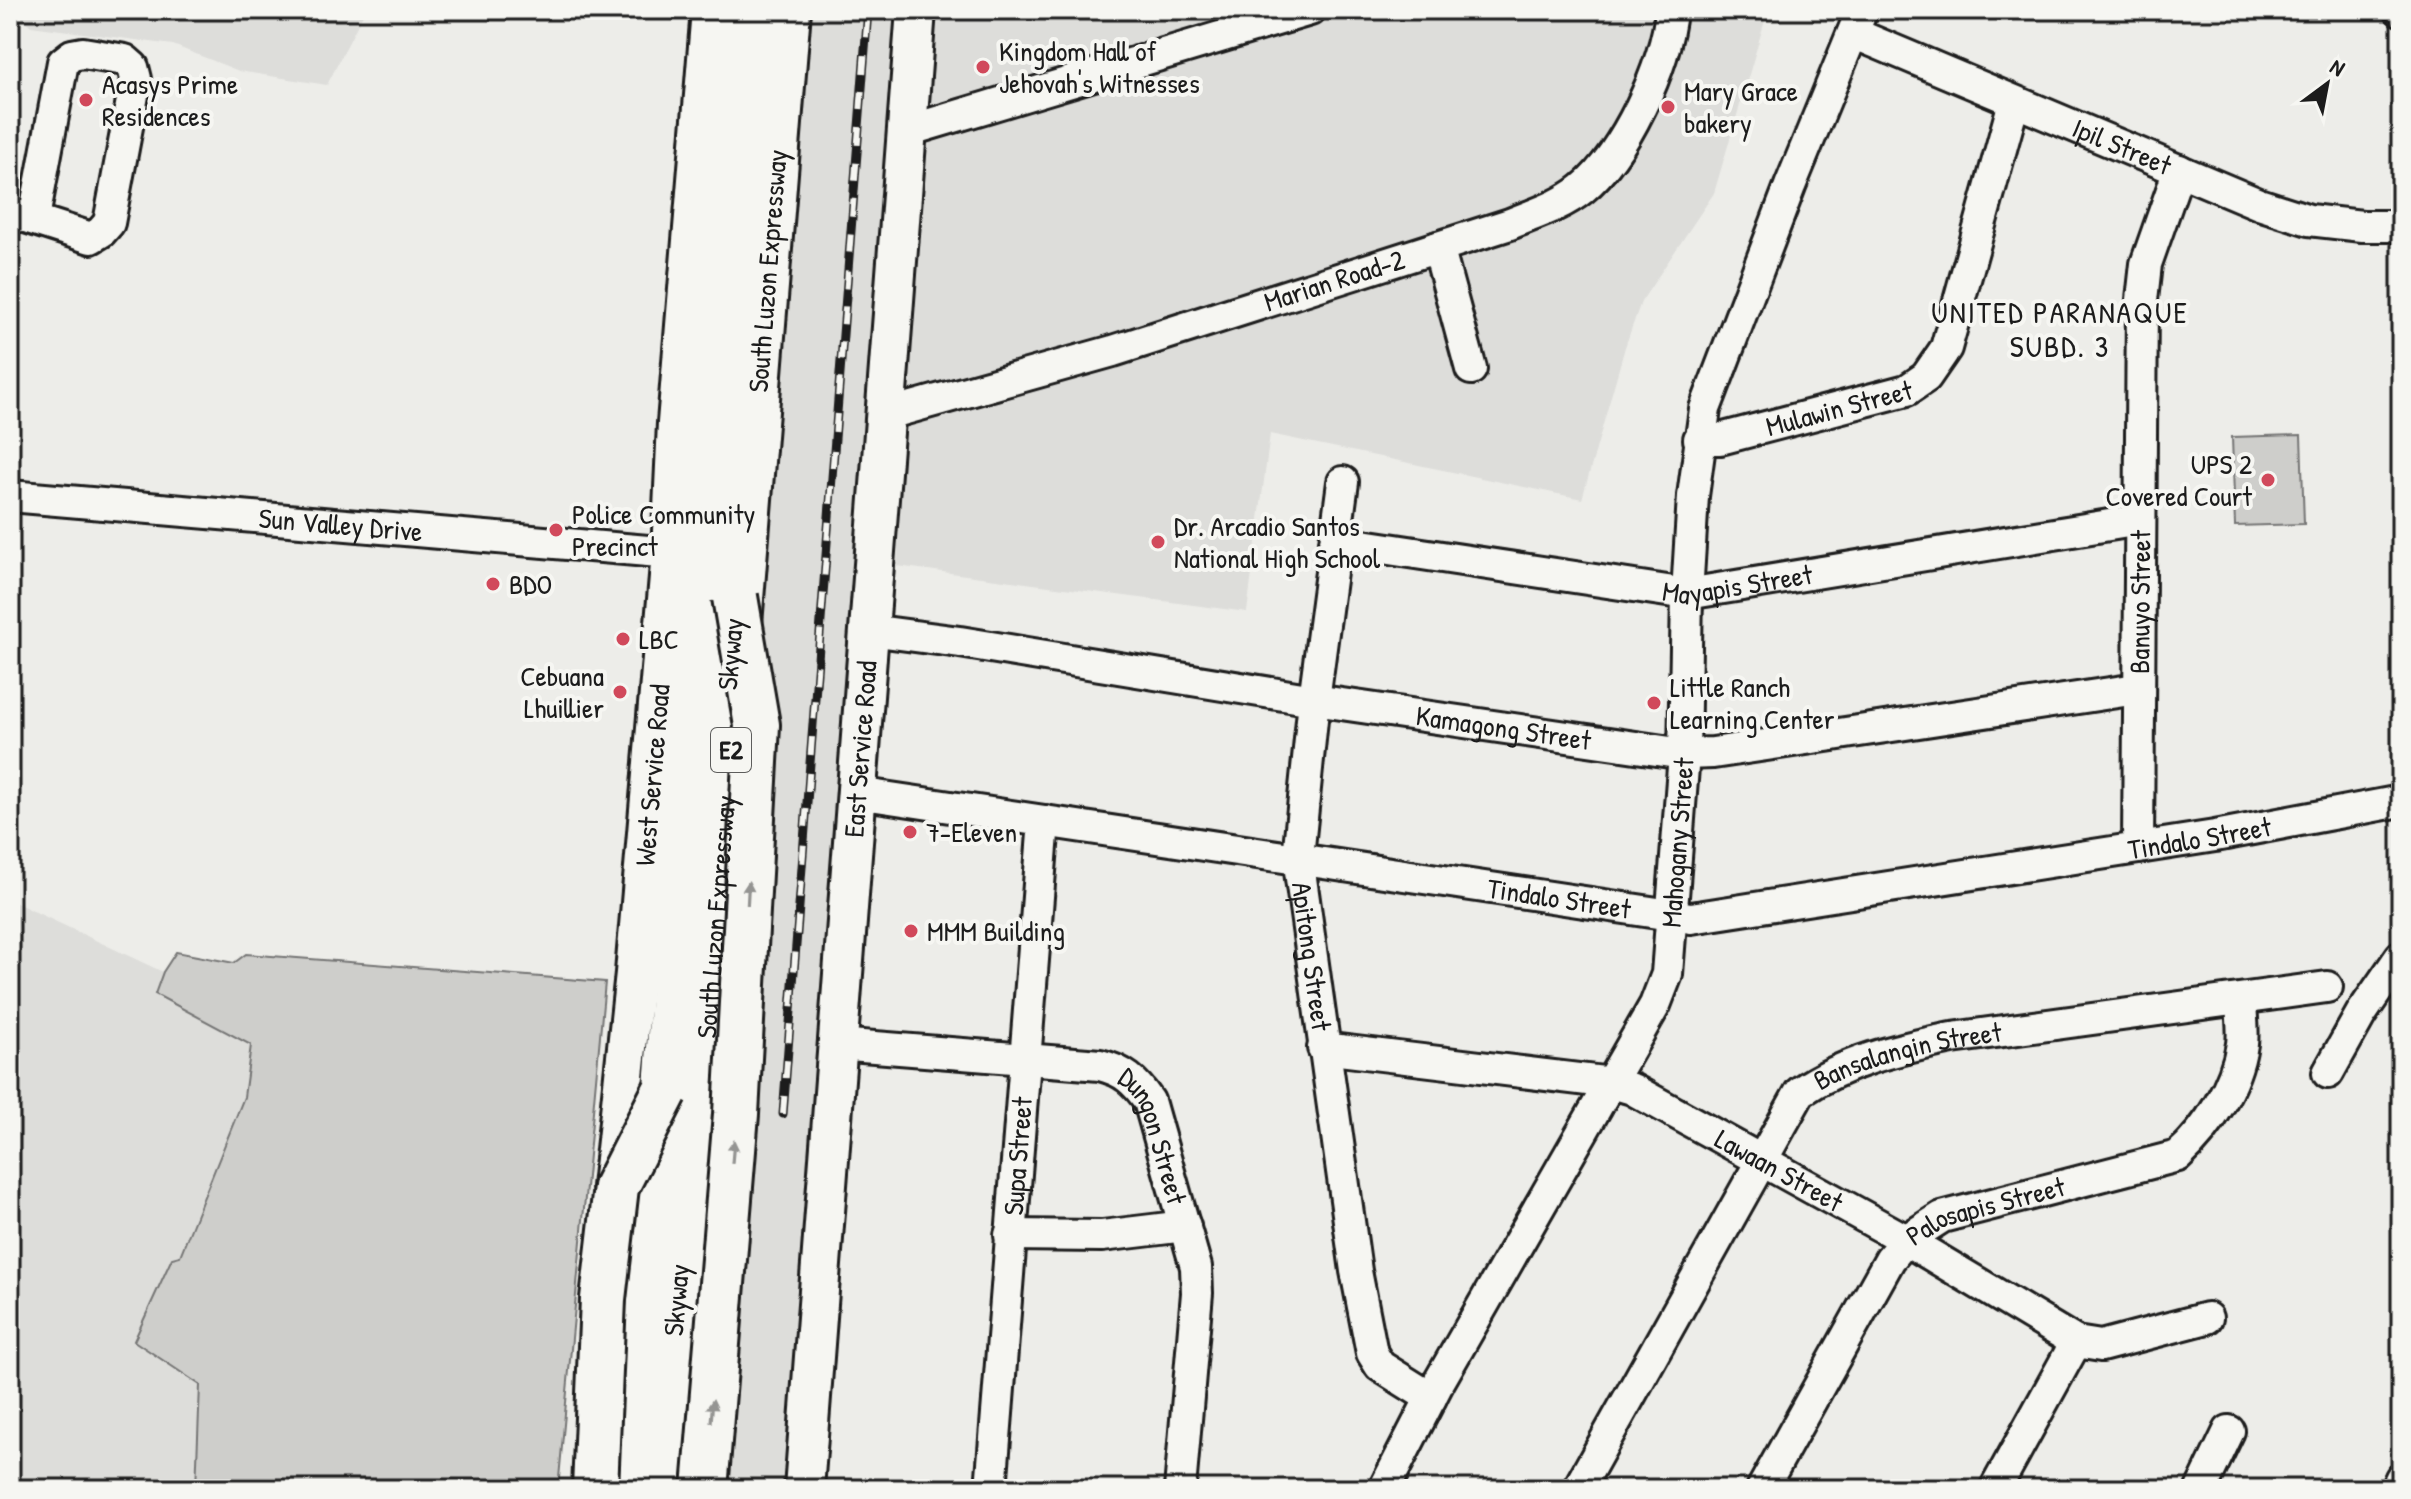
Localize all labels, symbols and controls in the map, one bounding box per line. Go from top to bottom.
place label: Kingdom Hall of Jehovah's Witnesses [999,32,1200,102]
north arrow [2287,44,2367,124]
text: N [2325,51,2351,83]
marker: Kingdom Hall of Jehovah's Witnesses [974,58,992,76]
place label: Acasys Prime Residences [102,65,238,135]
place label: Mary Grace bakery [1684,72,1798,142]
marker: Acasys Prime Residences [77,91,95,109]
marker: Mary Grace bakery [1659,98,1677,116]
street label: Ipil Street [2067,109,2178,184]
street label: South Luzon Expressway [739,148,796,394]
street label: Marian Road-2 [1259,240,1409,320]
district label: UNITED PARANAQUE SUBD. 3 [1931,292,2189,366]
street label: Mulawin Street [1762,370,1917,445]
place label: UPS 2 Covered Court [2106,445,2252,515]
marker: UPS 2 Covered Court [2259,471,2277,489]
place label: Police Community Precinct [572,495,755,565]
street label: Sun Valley Drive [257,499,424,551]
place label: Dr. Arcadio Santos National High School [1174,507,1381,577]
marker: Police Community Precinct [547,521,565,539]
street label: Banuyo Street [2120,530,2159,674]
marker: Dr. Arcadio Santos National High School [1149,533,1167,551]
street label: Mayapis Street [1660,555,1815,613]
place label: BDO [509,565,552,603]
marker: BDO [484,575,502,593]
street label: Skyway [708,616,752,692]
place label: LBC [639,620,679,658]
marker: LBC [614,630,632,648]
place label: Cebuana Lhuillier [520,657,604,727]
street label: East Service Road [834,659,886,839]
place label: Little Ranch Learning Center [1670,668,1835,738]
marker: Cebuana Lhuillier [611,683,629,701]
street label: West Service Road [625,683,679,867]
marker: Little Ranch Learning Center [1645,694,1663,712]
street label: Kamagong Street [1414,696,1594,759]
road number: E2 [711,728,751,772]
street label: Mahogany Street [1652,756,1703,929]
street label: South Luzon Expressway [687,794,744,1040]
street label: Tindalo Street [2125,807,2274,868]
place label: 7-Eleven [926,813,1017,851]
marker: 7-Eleven [901,823,919,841]
street label: Tindalo Street [1485,869,1634,928]
one-way arrow [741,880,754,905]
street label: Apitong Street [1283,880,1341,1033]
place label: MMM Building [927,912,1065,950]
marker: MMM Building [902,922,920,940]
street label: Bansalangin Street [1806,1012,2004,1099]
street label: Dungon Street [1111,1058,1196,1209]
street label: Supa Street [994,1095,1041,1217]
street label: Lawaan Street [1708,1119,1850,1221]
one-way arrow [727,1139,740,1164]
street label: Palosapis Street [1898,1167,2069,1254]
street label: Skyway [654,1262,698,1338]
one-way arrow [705,1398,718,1423]

